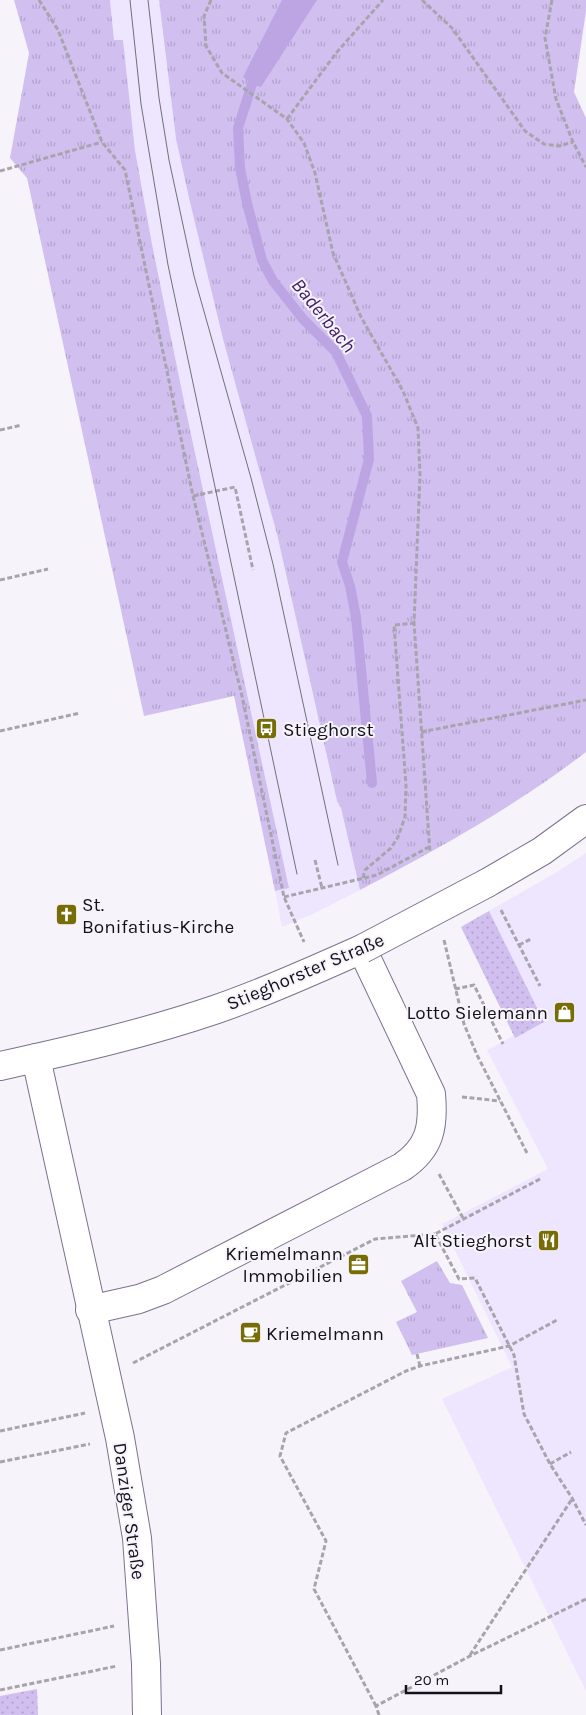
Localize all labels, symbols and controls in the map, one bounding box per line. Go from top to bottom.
water label: Baderbach [287,274,361,357]
bus stop icon: Stieghorst [255,717,279,741]
place label: Stieghorst [283,719,374,741]
place label: St. Bonifatius-Kirche [82,894,234,938]
church icon: St. Bonifatius-Kirche [54,903,78,927]
street label: Stieghorster Straße [223,929,388,1015]
shop icon: Lotto Sielemann [552,1000,576,1024]
place label: Lotto Sielemann [406,1002,548,1024]
restaurant icon: Alt Stieghorst [536,1228,560,1252]
place label: Alt Stieghorst [413,1230,532,1252]
place label: Kriemelmann Immobilien [225,1243,343,1287]
office icon: Kriemelmann Immobilien [347,1252,371,1276]
cafe icon: Kriemelmann [238,1321,262,1345]
place label: Kriemelmann [266,1323,384,1345]
street label: Danziger Straße [108,1441,150,1581]
scale bar [406,1662,501,1694]
text: 20 m [414,1671,449,1689]

